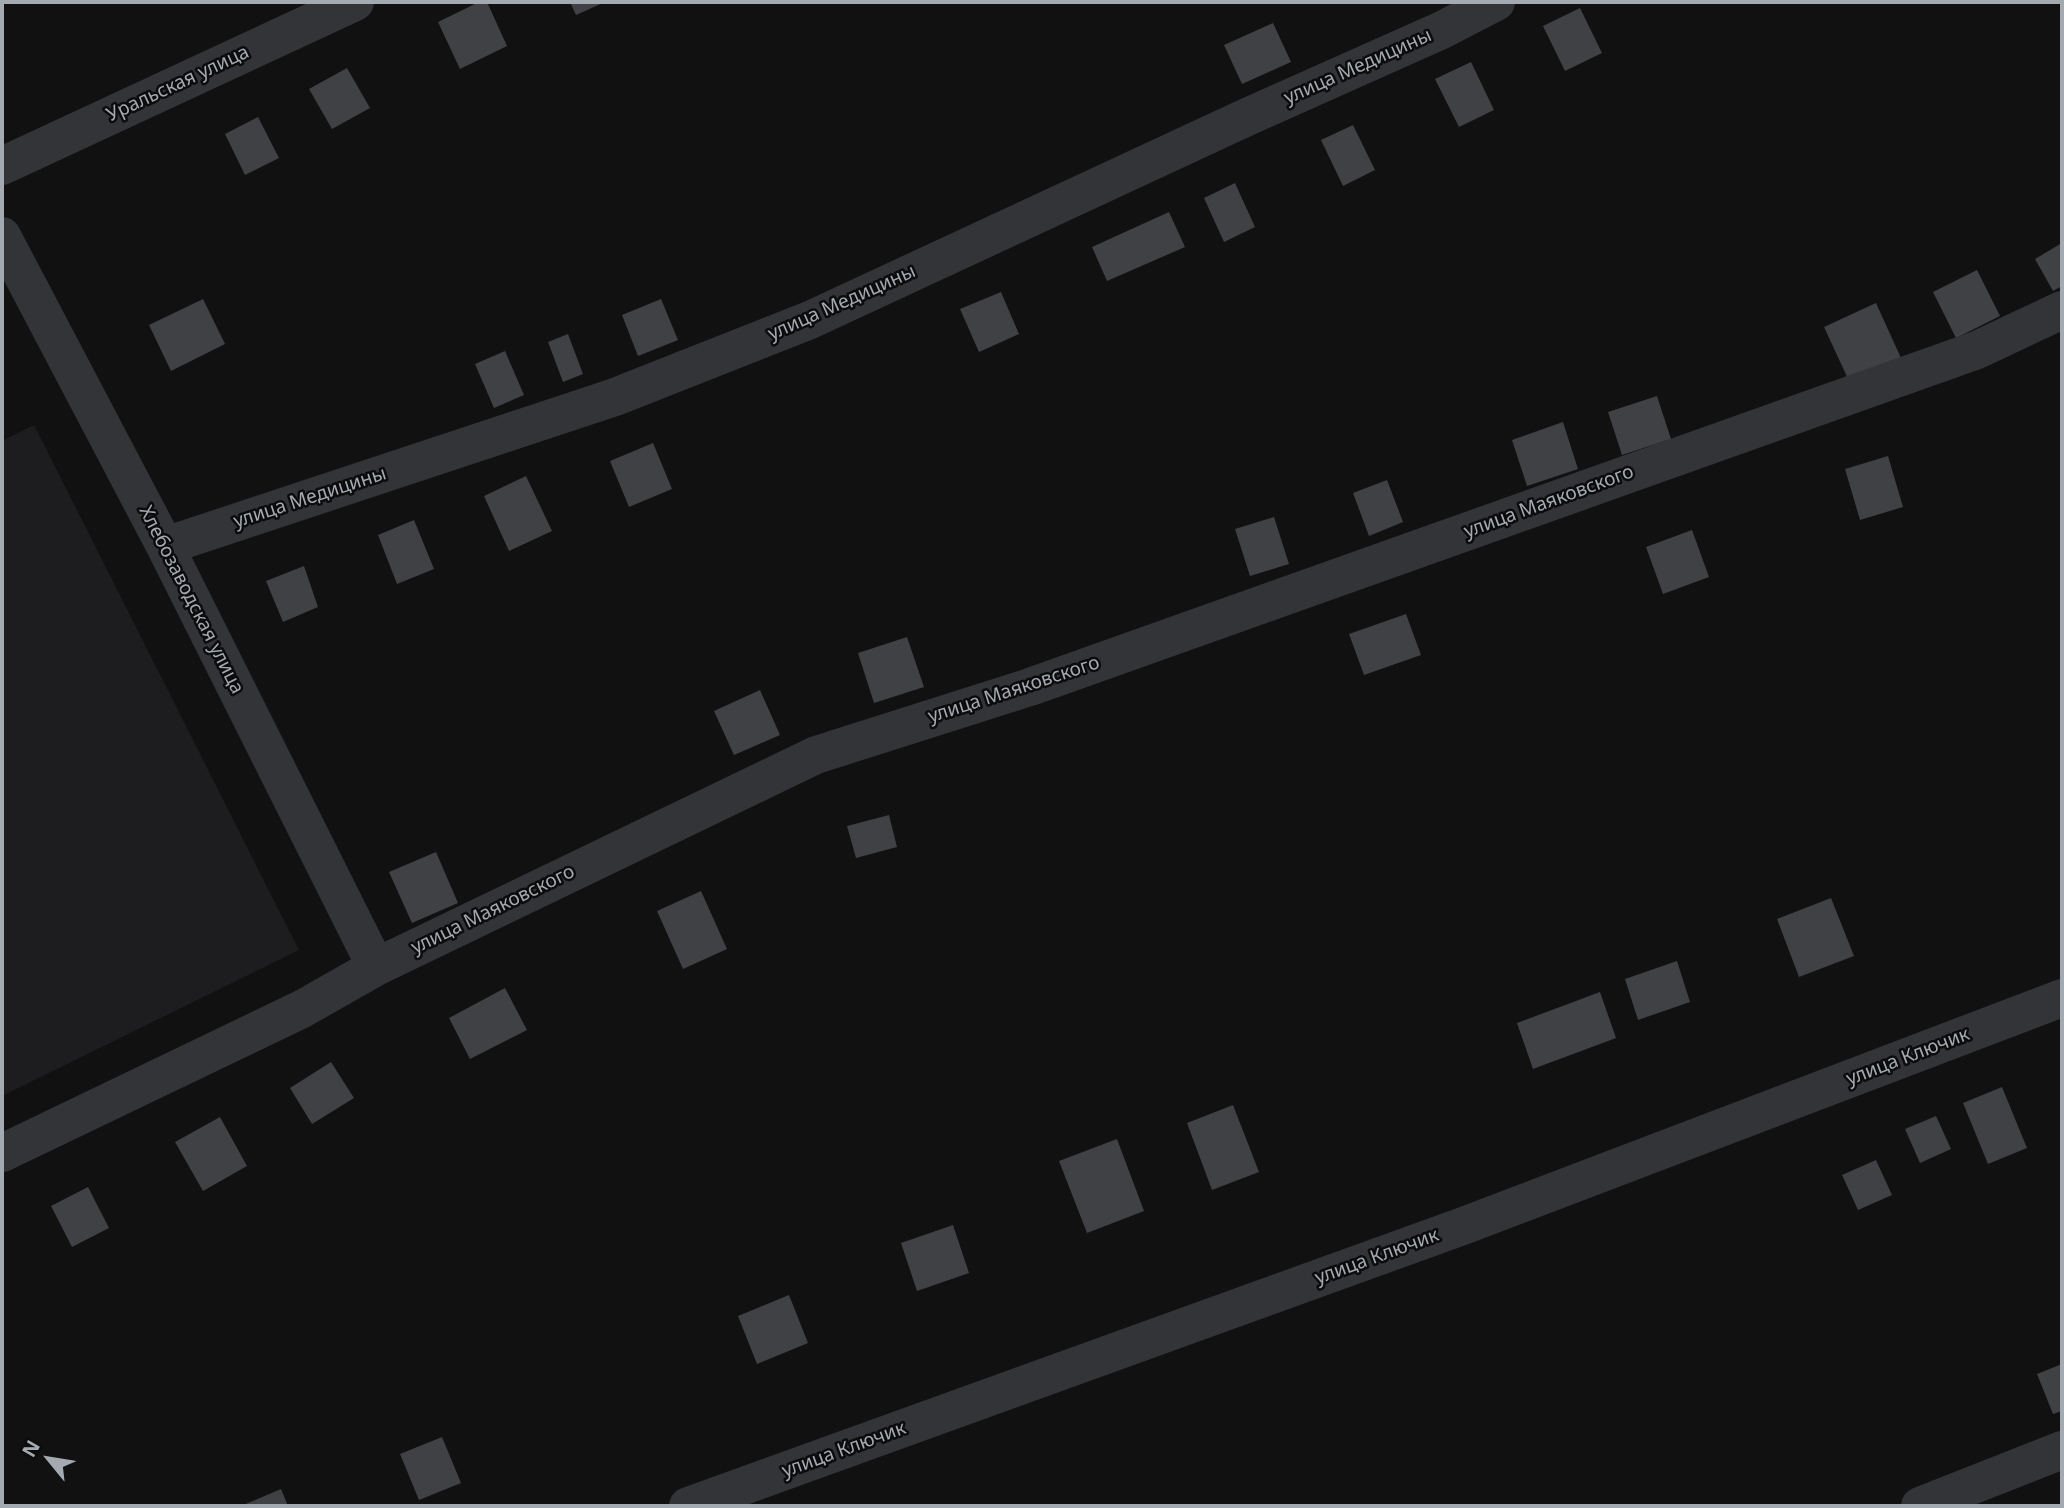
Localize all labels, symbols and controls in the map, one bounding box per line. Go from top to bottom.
street label: улица Медицины [1281,24,1435,110]
street label: Уральская улица [103,41,253,127]
street label: улица Медицины [765,260,919,346]
street label: улица Маяковского [1461,461,1637,543]
street label: улица Медицины [231,463,389,533]
street label: Хлебозаводская улица [134,502,248,698]
street label: улица Маяковского [925,651,1103,729]
street label: улица Маяковского [408,861,578,959]
street label: улица Ключик [1843,1023,1973,1091]
street label: улица Ключик [1312,1224,1442,1290]
street label: улица Ключик [779,1417,909,1483]
north arrow [14,1424,84,1494]
text: N [16,1435,46,1462]

